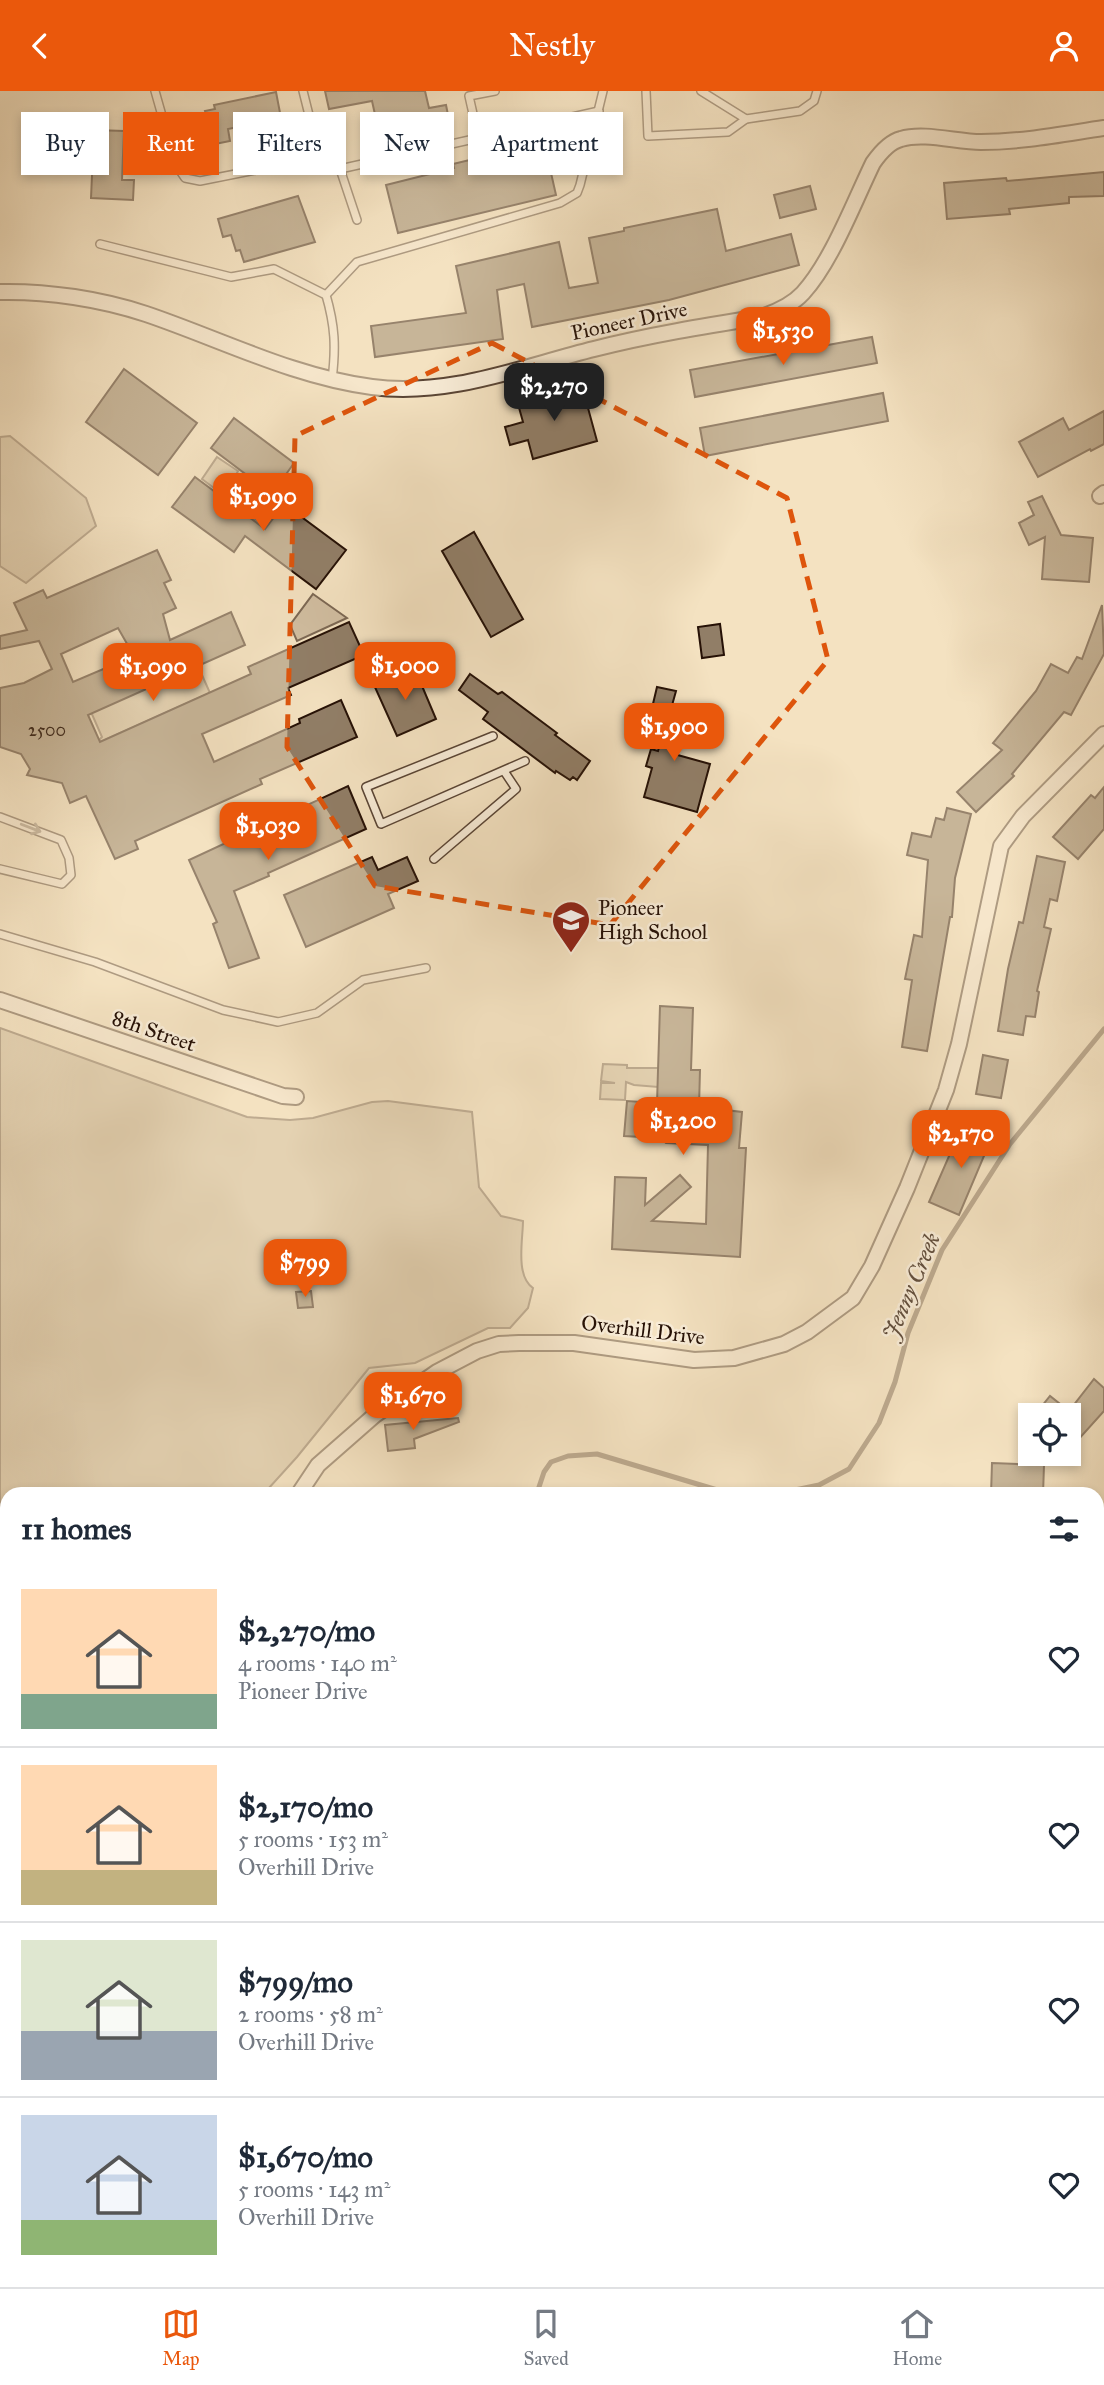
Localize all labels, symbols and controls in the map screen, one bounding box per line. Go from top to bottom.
text: Nestly [509,26,595,65]
icon: back [21,27,59,65]
icon: person [1045,27,1083,65]
chip: Buy [21,112,109,175]
chip: Rent [123,112,219,175]
chip: Filters [233,112,346,175]
chip: New [360,112,454,175]
chip: Apartment [468,112,623,175]
street label: Pioneer Drive [568,296,690,346]
pin: $1,530 [726,307,840,367]
text: $1,530 [752,316,814,344]
pin: $2,270 [497,363,611,423]
text: $2,270 [520,372,588,400]
pin: $1,090 [206,473,320,533]
text: $1,090 [229,482,297,510]
pin: $1,090 [96,643,210,703]
pin: $1,000 [348,643,462,702]
text: $1,000 [371,651,440,679]
text: $1,090 [119,652,187,680]
pin: $1,900 [617,703,731,763]
text: $1,900 [640,712,708,740]
house number: 2500 [28,719,66,741]
pin: $1,030 [211,803,325,862]
text: $1,030 [236,811,300,839]
one-way arrow [19,823,41,836]
place label: Pioneer High School [598,895,708,945]
school or university icon: Pioneer High School [550,899,592,954]
street label: 8th Street [109,1005,200,1058]
pin: $1,200 [626,1097,740,1157]
text: $1,200 [650,1106,716,1134]
pin: $2,170 [904,1111,1018,1170]
text: $2,170 [928,1119,994,1147]
water label: Jenny Creek [875,1228,946,1345]
pin: $799 [264,1239,346,1299]
text: $799 [280,1248,330,1276]
street label: Overhill Drive [580,1310,706,1350]
pin: $1,670 [356,1373,470,1432]
text: $1,670 [380,1381,446,1409]
map controls [1018,1403,1081,1466]
button: locate [1018,1403,1081,1466]
icon: filters [1045,1510,1083,1548]
text: 11 homes [21,1511,132,1547]
text: $2,270/mo [238,1613,375,1649]
icon: home [77,1617,161,1701]
icon: heart [1045,1640,1083,1678]
text: 4 rooms · 140 m² [238,1649,397,1677]
text: Pioneer Drive [238,1677,368,1705]
text: $2,170/mo [238,1789,373,1825]
icon: home [77,1793,161,1877]
icon: heart [1045,1816,1083,1854]
text: 5 rooms · 153 m² [238,1825,388,1853]
text: Overhill Drive [238,1853,374,1881]
text: $799/mo [238,1964,353,2000]
icon: home [77,1968,161,2052]
icon: heart [1045,1991,1083,2029]
text: 2 rooms · 58 m² [238,2000,383,2028]
text: Overhill Drive [238,2028,374,2056]
text: $1,670/mo [238,2139,373,2175]
icon: home [77,2143,161,2227]
icon: heart [1045,2166,1083,2204]
text: 5 rooms · 143 m² [238,2175,390,2203]
text: Overhill Drive [238,2203,374,2231]
tab: Map [162,2305,200,2370]
tab: Saved [524,2305,569,2370]
tab: Home [892,2305,942,2370]

